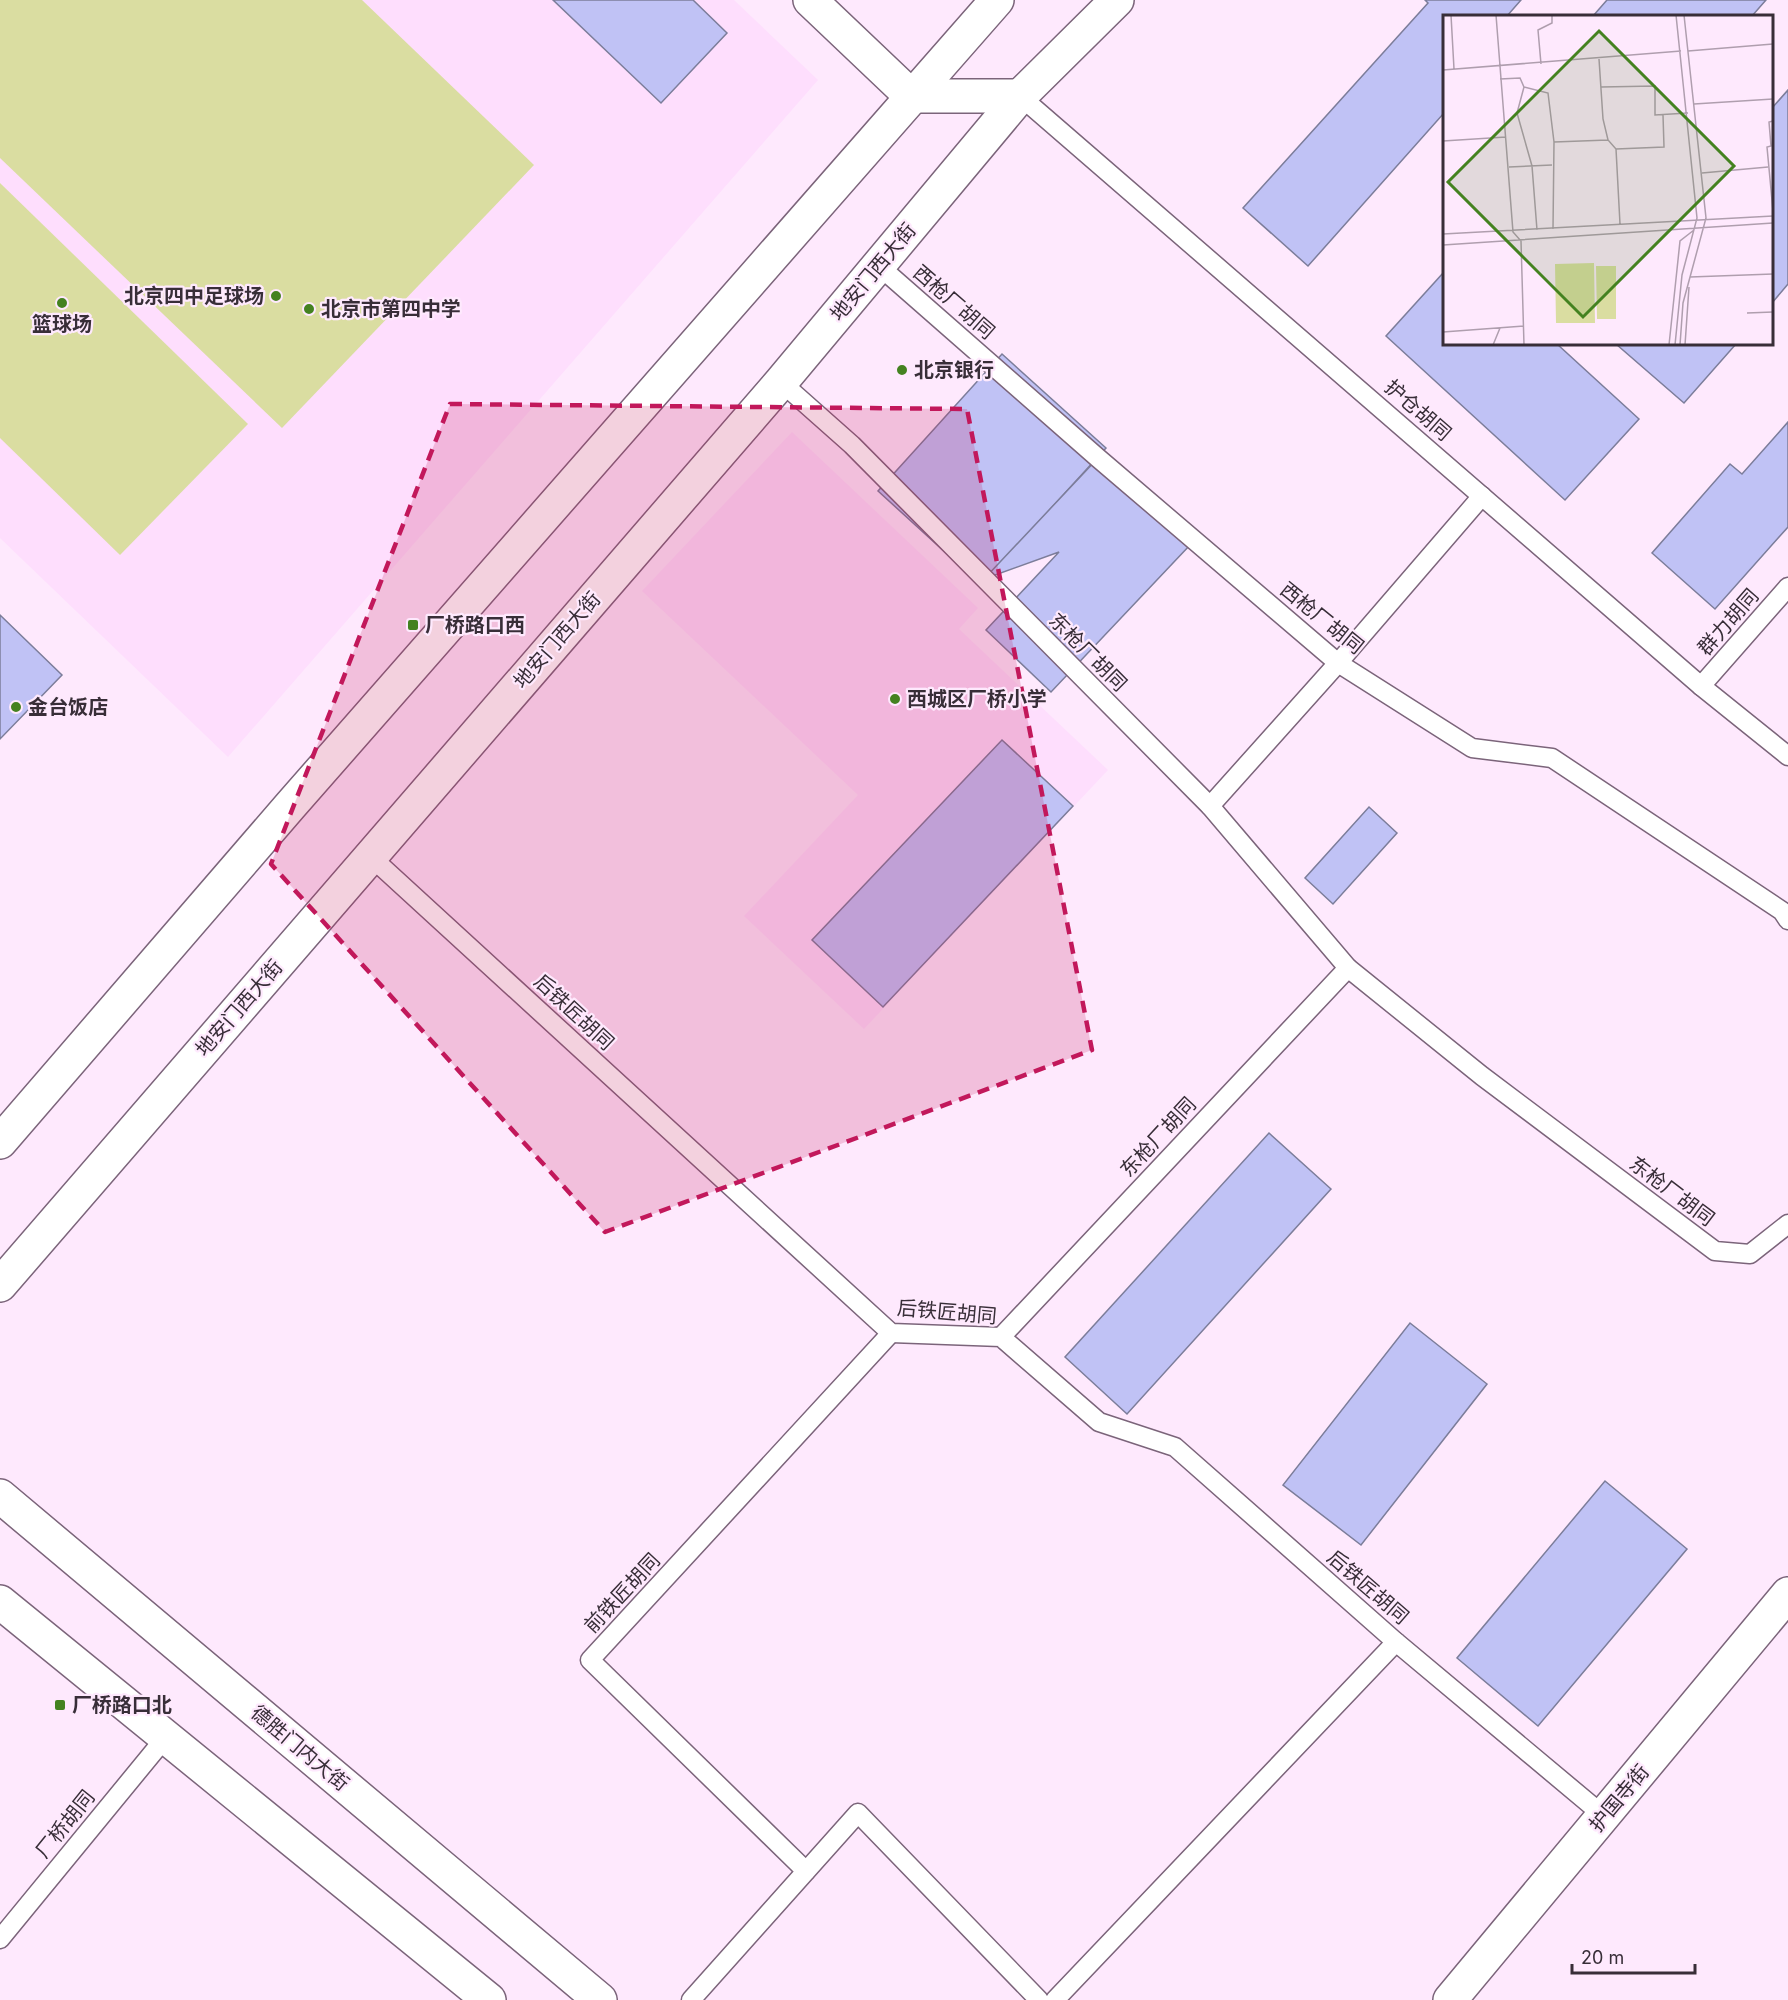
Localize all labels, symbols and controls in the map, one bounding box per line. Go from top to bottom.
inset map [1443,15,1773,345]
street label: 地安门西大街 [825,218,921,326]
street label: 西枪厂胡同 [908,260,1000,344]
place label: 北京四中足球场 [124,284,264,308]
marker: 北京四中足球场 [269,289,283,303]
marker: 篮球场 [55,296,69,310]
place label: 北京市第四中学 [321,297,461,321]
marker: 北京市第四中学 [302,302,316,316]
place label: 篮球场 [32,312,92,336]
place label: 北京银行 [914,358,994,382]
marker: 北京银行 [895,363,909,377]
street label: 护仓胡同 [1380,375,1456,445]
street label: 西枪厂胡同 [1276,577,1368,659]
street label: 群力胡同 [1693,584,1763,660]
street label: 地安门西大街 [509,587,605,693]
street label: 东枪厂胡同 [1044,608,1132,696]
place label: 厂桥路口西 [425,613,525,637]
marker: 厂桥路口西 [406,618,420,632]
place label: 西城区厂桥小学 [907,687,1047,711]
marker: 西城区厂桥小学 [888,692,902,706]
place label: 金台饭店 [28,695,108,719]
marker: 金台饭店 [9,700,23,714]
street label: 地安门西大街 [191,955,287,1061]
street label: 后铁匠胡同 [529,969,619,1055]
street label: 东枪厂胡同 [1115,1092,1201,1182]
street label: 东枪厂胡同 [1625,1151,1719,1231]
street label: 后铁匠胡同 [896,1296,998,1328]
street label: 后铁匠胡同 [1322,1545,1414,1629]
street label: 前铁匠胡同 [579,1548,665,1638]
place label: 厂桥路口北 [72,1693,172,1717]
marker: 厂桥路口北 [53,1698,67,1712]
street label: 德胜门内大街 [246,1700,354,1796]
street label: 护国寺街 [1584,1760,1654,1836]
street label: 厂桥胡同 [31,1785,99,1863]
scale bar [1572,1937,1695,1975]
text: 20 m [1581,1947,1624,1968]

